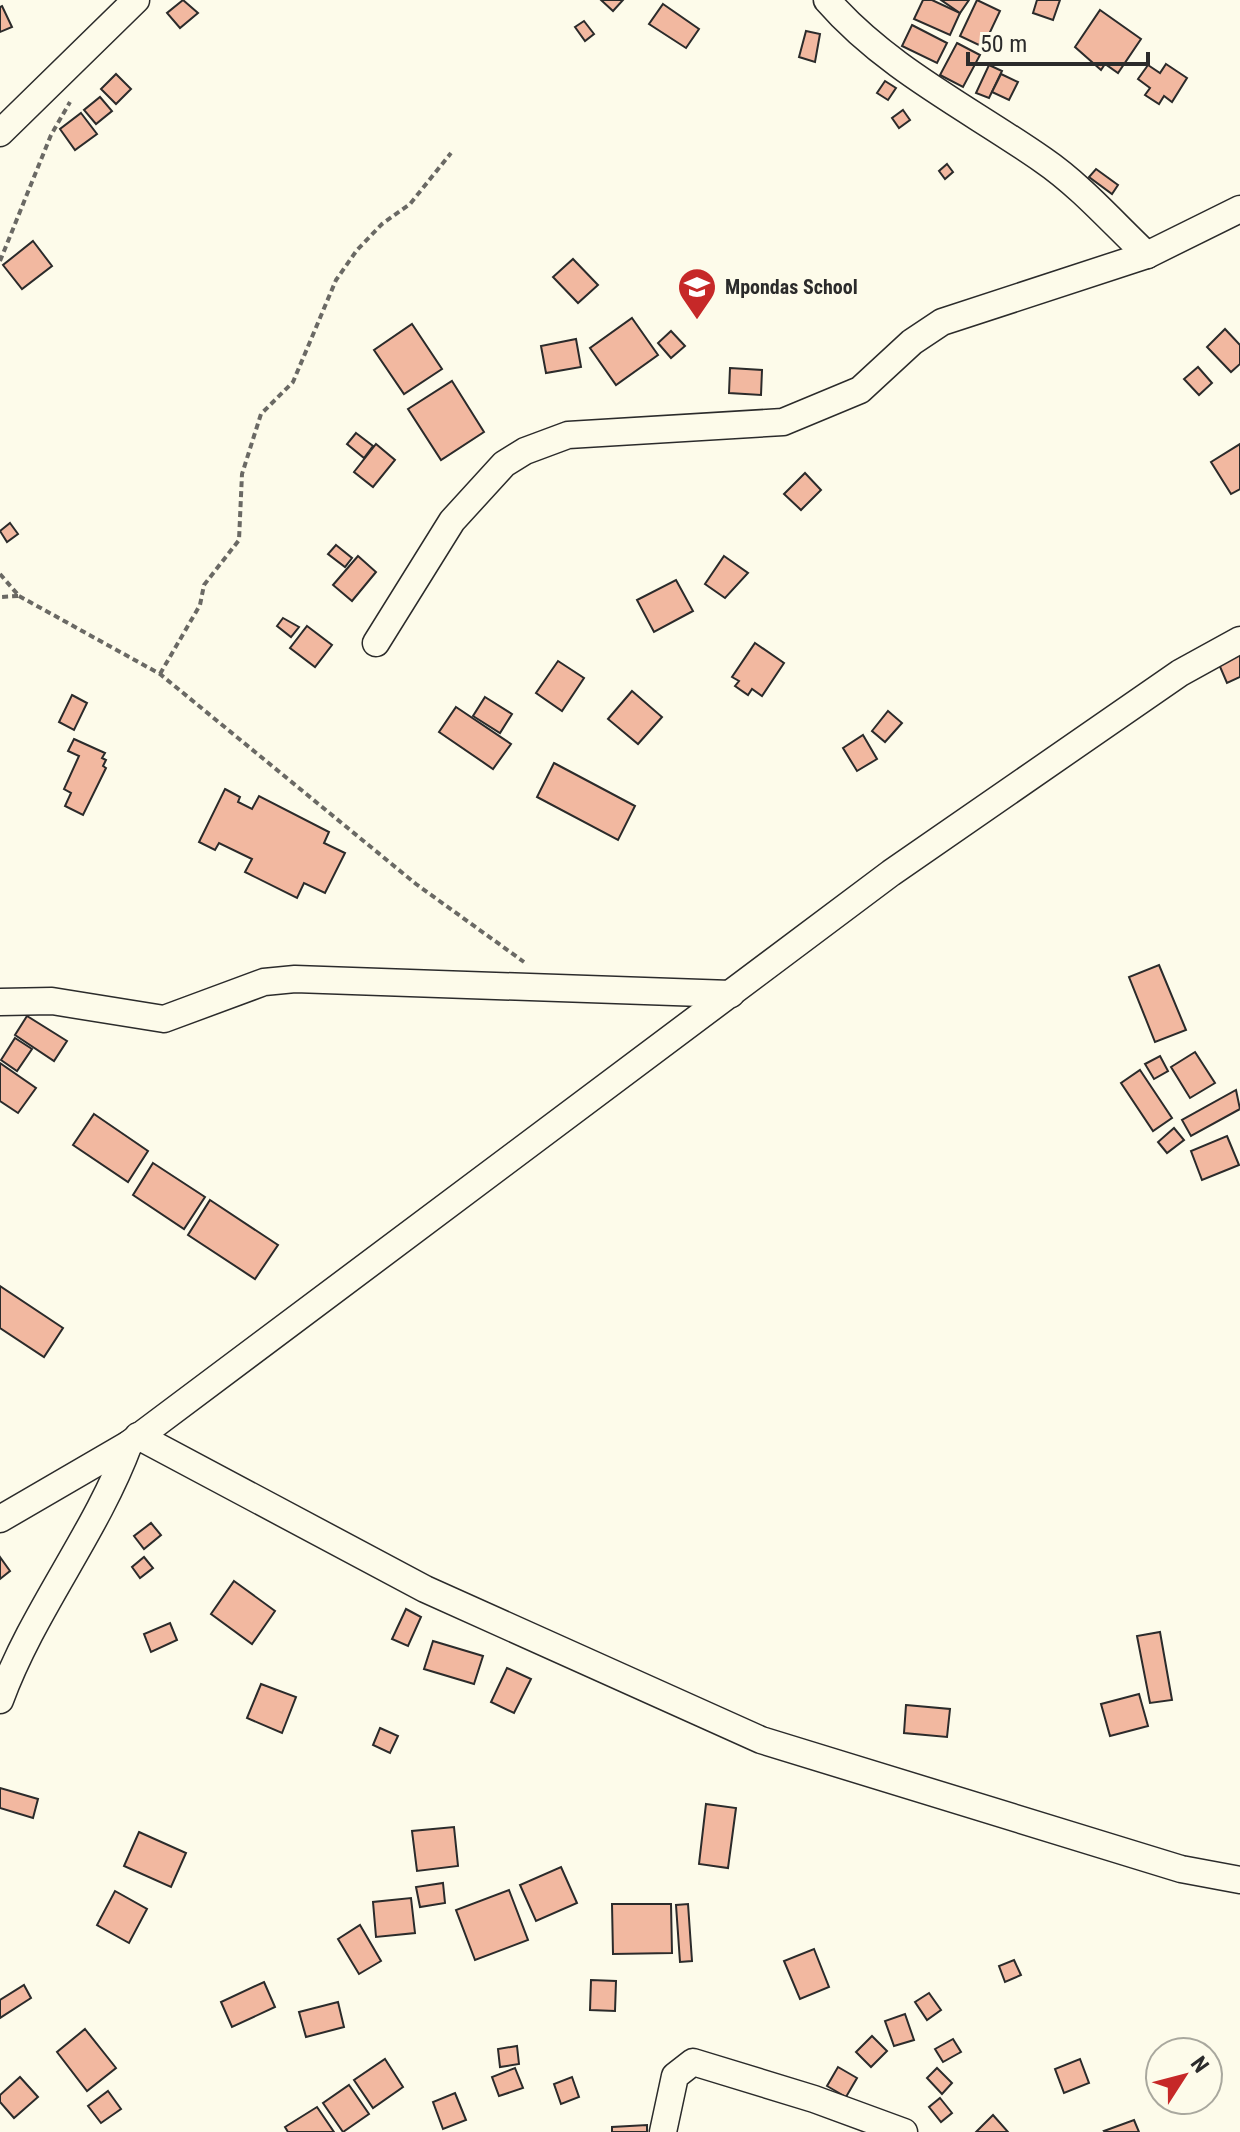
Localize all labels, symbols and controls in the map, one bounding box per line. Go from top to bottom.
scale bar [968,16,1148,66]
text: 50 m [980,30,1027,58]
school or university icon: Mpondas School [676,266,718,321]
place label: Mpondas School [725,275,858,299]
north arrow [1144,2036,1224,2116]
text: N [1186,2052,1214,2077]

